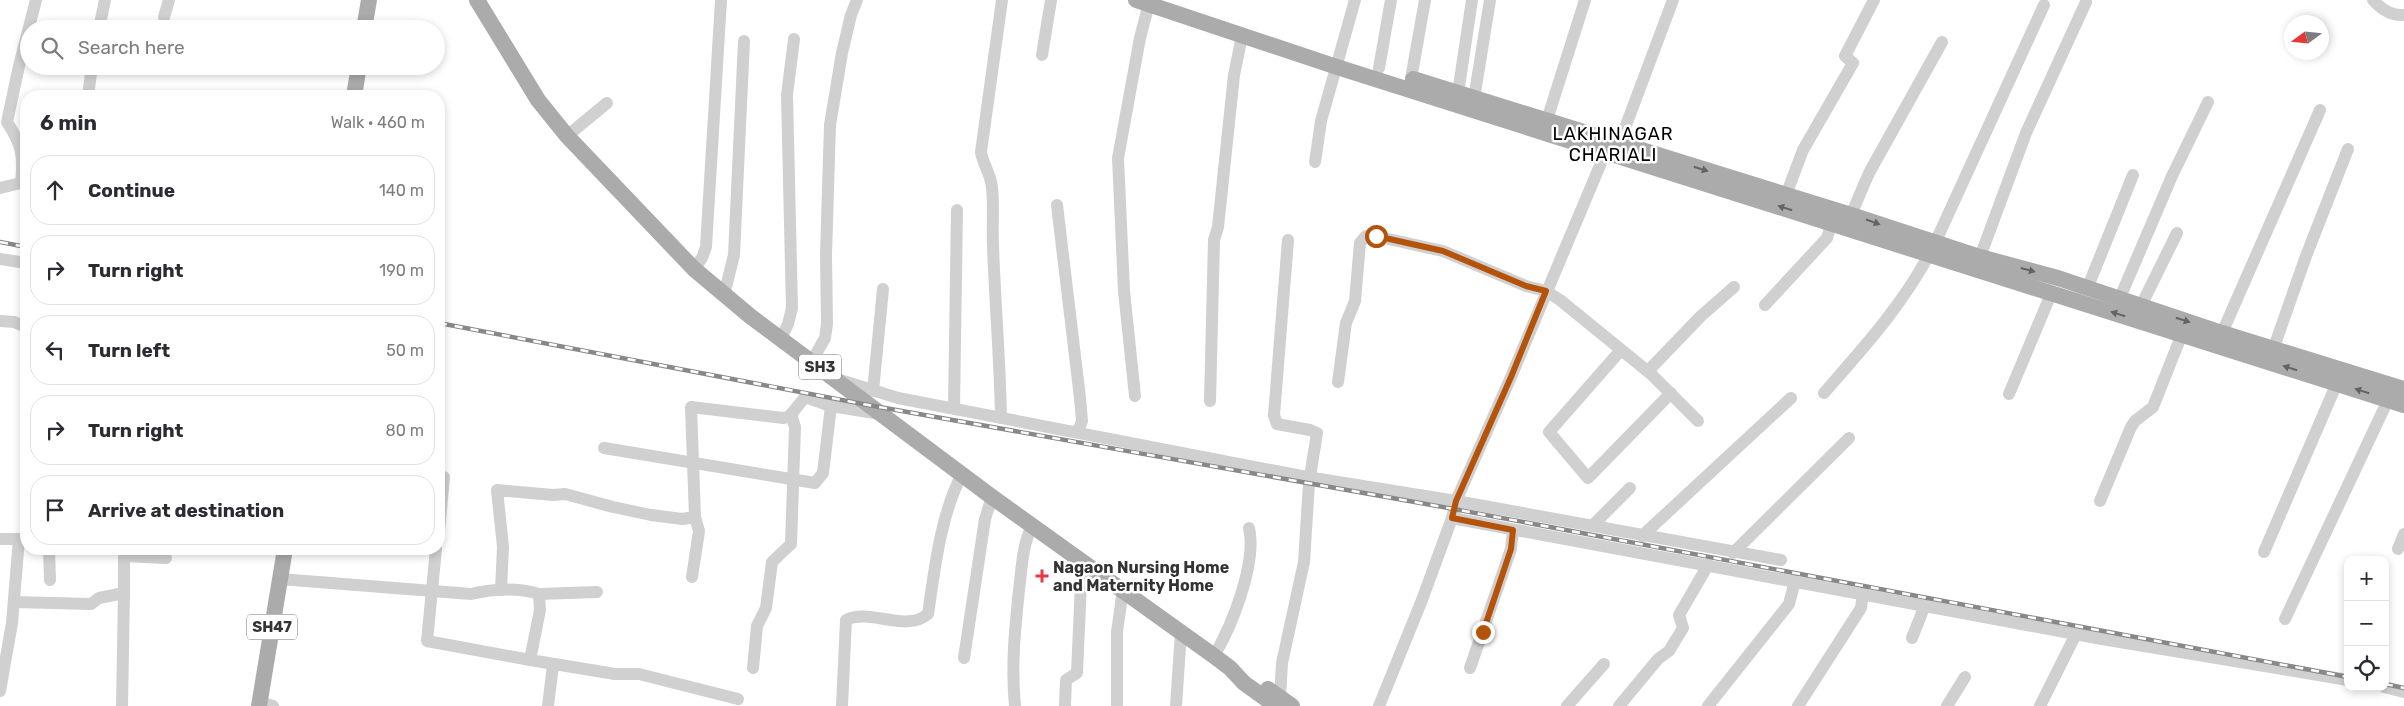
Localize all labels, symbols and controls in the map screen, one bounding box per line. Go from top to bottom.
north arrow [2284,15,2329,60]
search box [20,20,445,75]
icon: search [38,34,66,62]
text: Search here [78,36,185,59]
text: 6 min [40,110,97,135]
text: Walk · 460 m [331,113,425,132]
district label: LAKHINAGAR CHARIALI [1553,123,1673,166]
one-way arrow [1694,166,1709,173]
icon: ahead [41,176,69,204]
text: Continue [88,179,175,202]
text: 140 m [379,181,424,200]
one-way arrow [1778,204,1793,211]
one-way arrow [1866,219,1881,227]
route start [1365,225,1388,248]
icon: right [41,256,69,284]
text: Turn right [88,259,183,282]
text: 190 m [379,261,424,280]
one-way arrow [2021,267,2036,275]
one-way arrow [2111,310,2126,318]
one-way arrow [2176,316,2191,324]
icon: left [41,336,69,364]
text: Turn left [88,339,170,362]
text: 50 m [386,341,424,360]
road number: SH3 [799,354,841,380]
one-way arrow [2283,364,2298,371]
one-way arrow [2355,387,2370,394]
icon: right [41,416,69,444]
text: Turn right [88,419,183,442]
text: 80 m [386,421,424,440]
icon: arrive [41,496,69,524]
text: Arrive at destination [88,499,284,522]
map controls [2344,556,2389,691]
button: + [2344,556,2389,601]
place label: Nagaon Nursing Home and Maternity Home [1053,558,1229,595]
marker: Nagaon Nursing Home and Maternity Home [1035,569,1049,583]
button: − [2344,601,2389,646]
road number: SH47 [247,614,297,640]
route end [1472,621,1495,644]
button: locate [2344,646,2389,691]

